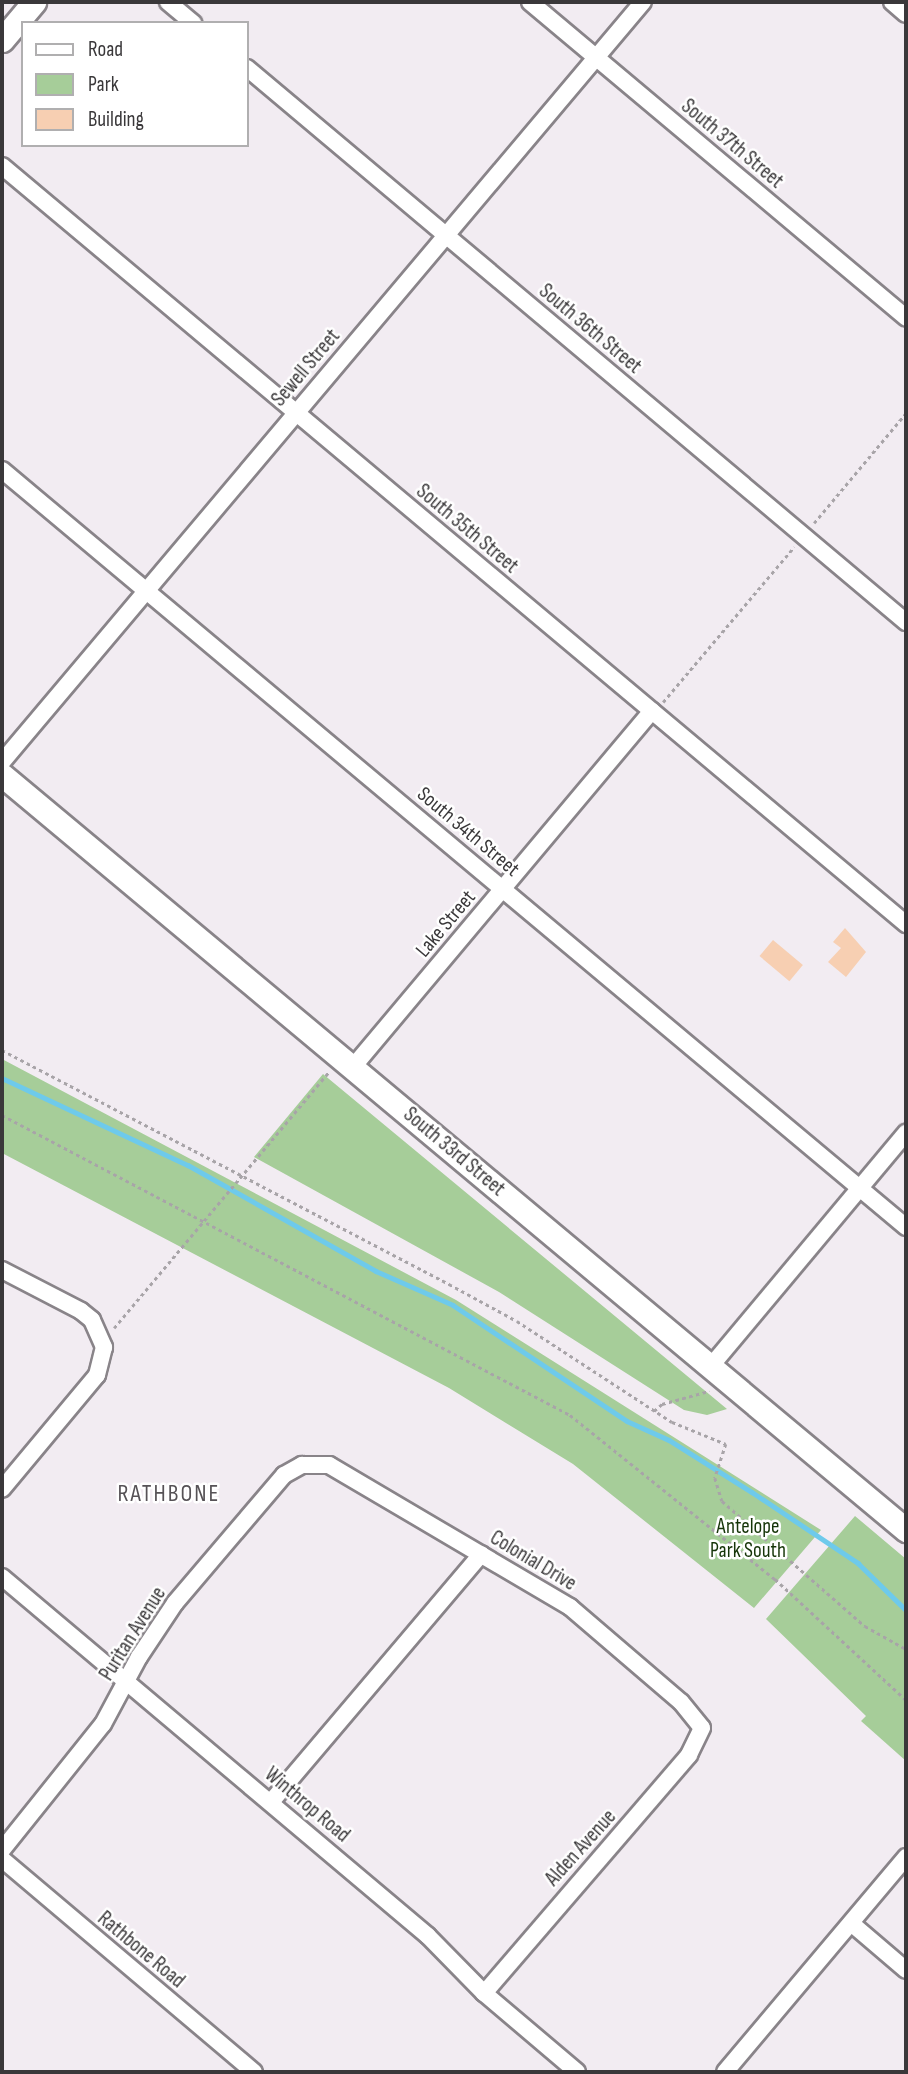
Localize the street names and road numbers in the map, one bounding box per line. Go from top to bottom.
street label: South 37th Street [676,94,788,194]
street label: South 36th Street [534,279,646,379]
street label: Sewell Street [266,324,346,412]
street label: South 35th Street [411,479,523,579]
street label: South 34th Street [412,782,524,882]
street label: Lake Street [411,885,481,963]
street label: South 33rd Street [398,1102,510,1202]
street label: Colonial Drive [485,1525,581,1597]
street label: Puritan Avenue [94,1583,172,1685]
street label: Winthrop Road [259,1762,355,1848]
street label: Alden Avenue [540,1805,622,1891]
street label: Rathbone Road [92,1906,190,1994]

